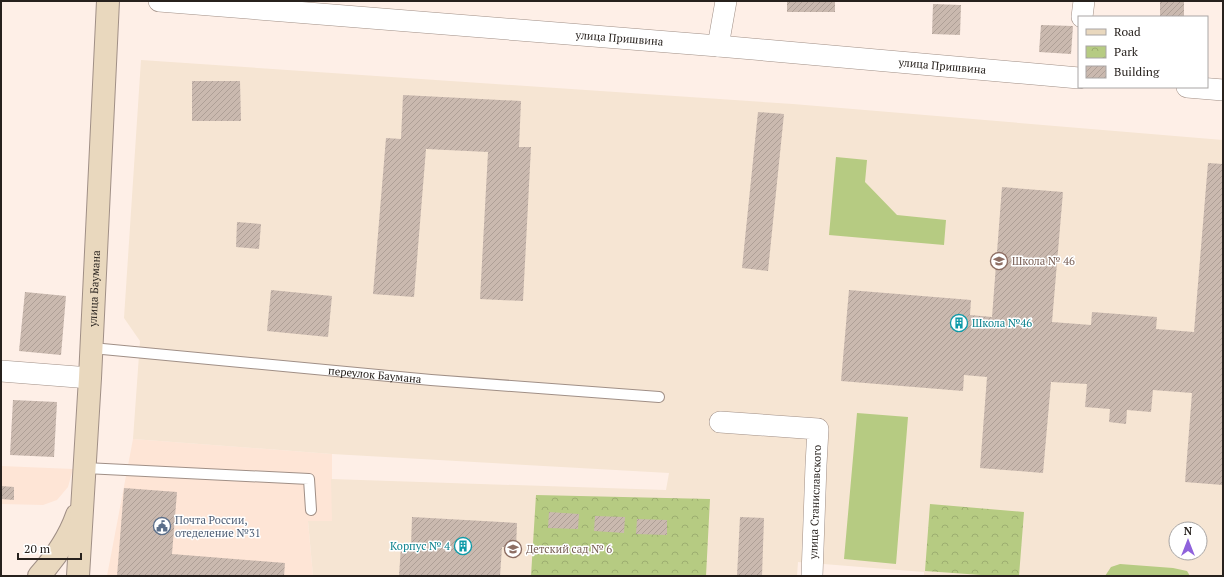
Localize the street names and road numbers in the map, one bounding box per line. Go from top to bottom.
street label: улица Пришвина [574,27,664,49]
street label: улица Пришвина [897,55,987,77]
street label: улица Баумана [85,249,103,328]
street label: переулок Баумана [328,363,422,386]
street label: улица Станиславского [806,445,824,560]

